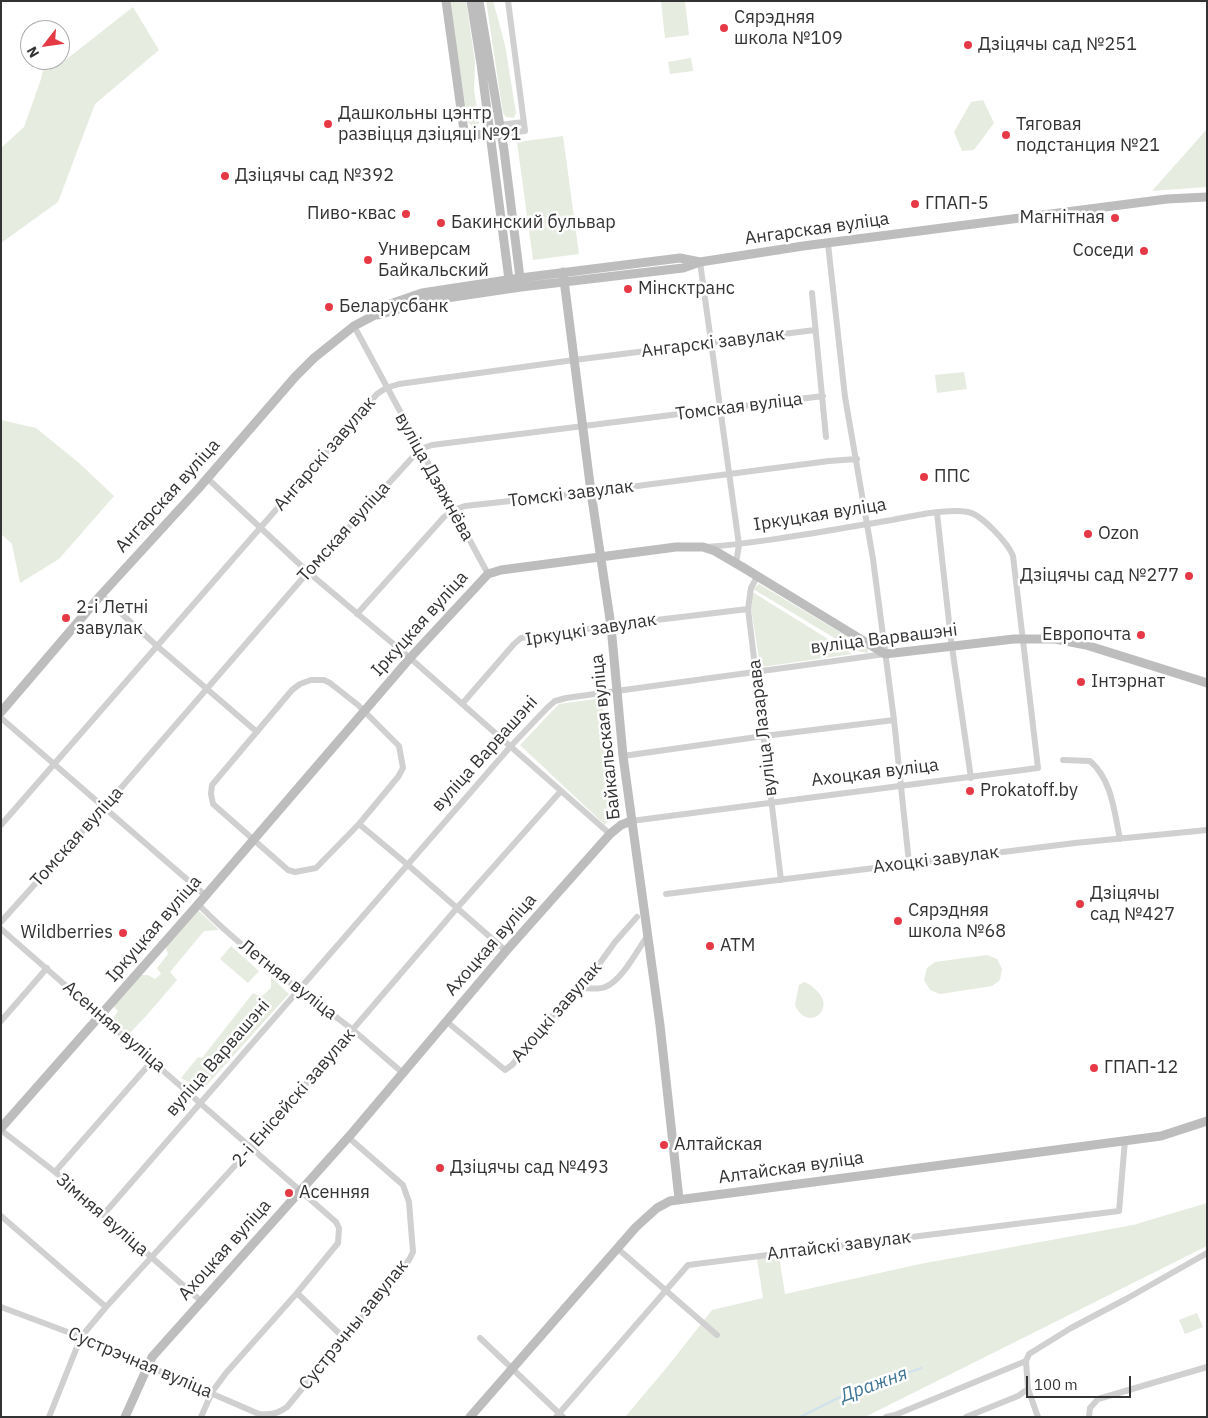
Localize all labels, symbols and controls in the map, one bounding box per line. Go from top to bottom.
place label: Сярэдняя школа №109 [734,7,843,50]
north arrow [20,20,70,70]
marker: Сярэдняя школа №109 [718,22,730,34]
place label: Дзіцячы сад №251 [978,34,1137,56]
marker: Дзіцячы сад №251 [962,39,974,51]
text: N [23,43,43,61]
place label: Дашкольны цэнтр развіцця дзіцяці №91 [338,103,521,146]
place label: Тяговая подстанция №21 [1016,114,1160,156]
marker: Дашкольны цэнтр развіцця дзіцяці №91 [322,118,334,130]
marker: Тяговая подстанция №21 [1000,129,1012,141]
place label: Дзіцячы сад №392 [235,165,394,187]
marker: Дзіцячы сад №392 [219,170,231,182]
place label: ГПАП-5 [925,193,988,215]
marker: ГПАП-5 [909,198,921,210]
place label: Пиво-квас [307,203,396,225]
place label: Магнітная [1020,207,1105,229]
marker: Пиво-квас [400,208,412,220]
street label: Ангарская вуліца [743,208,891,250]
place label: Бакинский бульвар [451,212,616,234]
marker: Магнітная [1109,212,1121,224]
marker: Бакинский бульвар [435,217,447,229]
place label: Универсам Байкальский [378,239,489,282]
place label: Соседи [1073,240,1134,262]
marker: Соседи [1138,245,1150,257]
marker: Универсам Байкальский [362,254,374,266]
place label: Мінсктранс [638,278,735,300]
marker: Мінсктранс [622,283,634,295]
place label: Беларусбанк [339,296,448,318]
marker: Беларусбанк [323,301,335,313]
street label: Ангарскі завулак [640,323,786,363]
street label: Томская вуліца [674,389,804,425]
street label: Ангарскі завулак [270,392,380,516]
street label: вуліца Дзяжнёва [390,409,478,545]
street label: Ангарская вуліца [111,435,225,557]
place label: ППС [934,466,970,488]
marker: ППС [918,471,930,483]
street label: Томскі завулак [507,476,635,512]
street label: Томская вуліца [293,477,395,587]
street label: Іркуцкая вуліца [752,494,888,536]
place label: Ozon [1098,523,1139,545]
marker: Ozon [1082,528,1094,540]
place label: Дзіцячы сад №277 [1020,565,1179,587]
street label: Іркуцкая вуліца [367,567,473,681]
marker: Дзіцячы сад №277 [1183,570,1195,582]
place label: 2-і Летні завулак [76,597,148,640]
street label: Іркуцкі завулак [524,609,658,651]
marker: 2-і Летні завулак [60,612,72,624]
street label: вуліца Варвашэні [809,619,959,659]
place label: Европочта [1042,624,1131,646]
marker: Европочта [1135,629,1147,641]
street label: Байкальская вуліца [587,653,625,821]
street label: вуліца Лазарава [744,658,782,798]
place label: Інтэрнат [1091,671,1165,693]
marker: Інтэрнат [1075,676,1087,688]
street label: вуліца Варвашэні [427,692,543,816]
street label: Ахоцкая вуліца [810,754,940,792]
place label: Prokatoff.by [980,780,1078,802]
street label: Томская вуліца [26,782,128,892]
marker: Prokatoff.by [964,785,976,797]
street label: Ахоцкі завулак [872,842,1000,878]
street label: Іркуцкая вуліца [102,871,206,987]
place label: Дзіцячы сад №427 [1090,883,1175,926]
street label: Ахоцкая вуліца [441,889,541,1001]
marker: Дзіцячы сад №427 [1074,898,1086,910]
place label: Сярэдняя школа №68 [908,900,1006,942]
marker: Сярэдняя школа №68 [892,915,904,927]
place label: Wildberries [20,922,113,944]
marker: Wildberries [117,927,129,939]
street label: Летняя вуліца [235,935,341,1025]
place label: АТМ [720,935,755,957]
marker: АТМ [704,940,716,952]
street label: Ахоцкі завулак [507,957,607,1067]
street label: Асенняя вуліца [58,977,170,1077]
street label: вуліца Варвашэні [161,995,275,1121]
street label: 2-і Енісейскі завулак [228,1024,360,1172]
place label: ГПАП-12 [1104,1057,1178,1079]
marker: ГПАП-12 [1088,1062,1100,1074]
place label: Алтайская [674,1134,762,1156]
marker: Алтайская [658,1139,670,1151]
street label: Алтайская вуліца [717,1147,865,1189]
place label: Дзіцячы сад №493 [450,1157,609,1179]
marker: Дзіцячы сад №493 [434,1162,446,1174]
street label: Зімняя вуліца [51,1169,153,1261]
place label: Асенняя [299,1182,370,1204]
marker: Асенняя [283,1187,295,1199]
street label: Ахоцкая вуліца [174,1195,276,1305]
street label: Алтайскі завулак [766,1226,912,1266]
street label: Сустрэчны завулак [295,1255,413,1395]
street label: Сустрэчная вуліца [65,1323,215,1403]
water label: Дражня [837,1362,911,1408]
scale bar [1028,1366,1133,1398]
text: 100 m [1034,1375,1078,1394]

